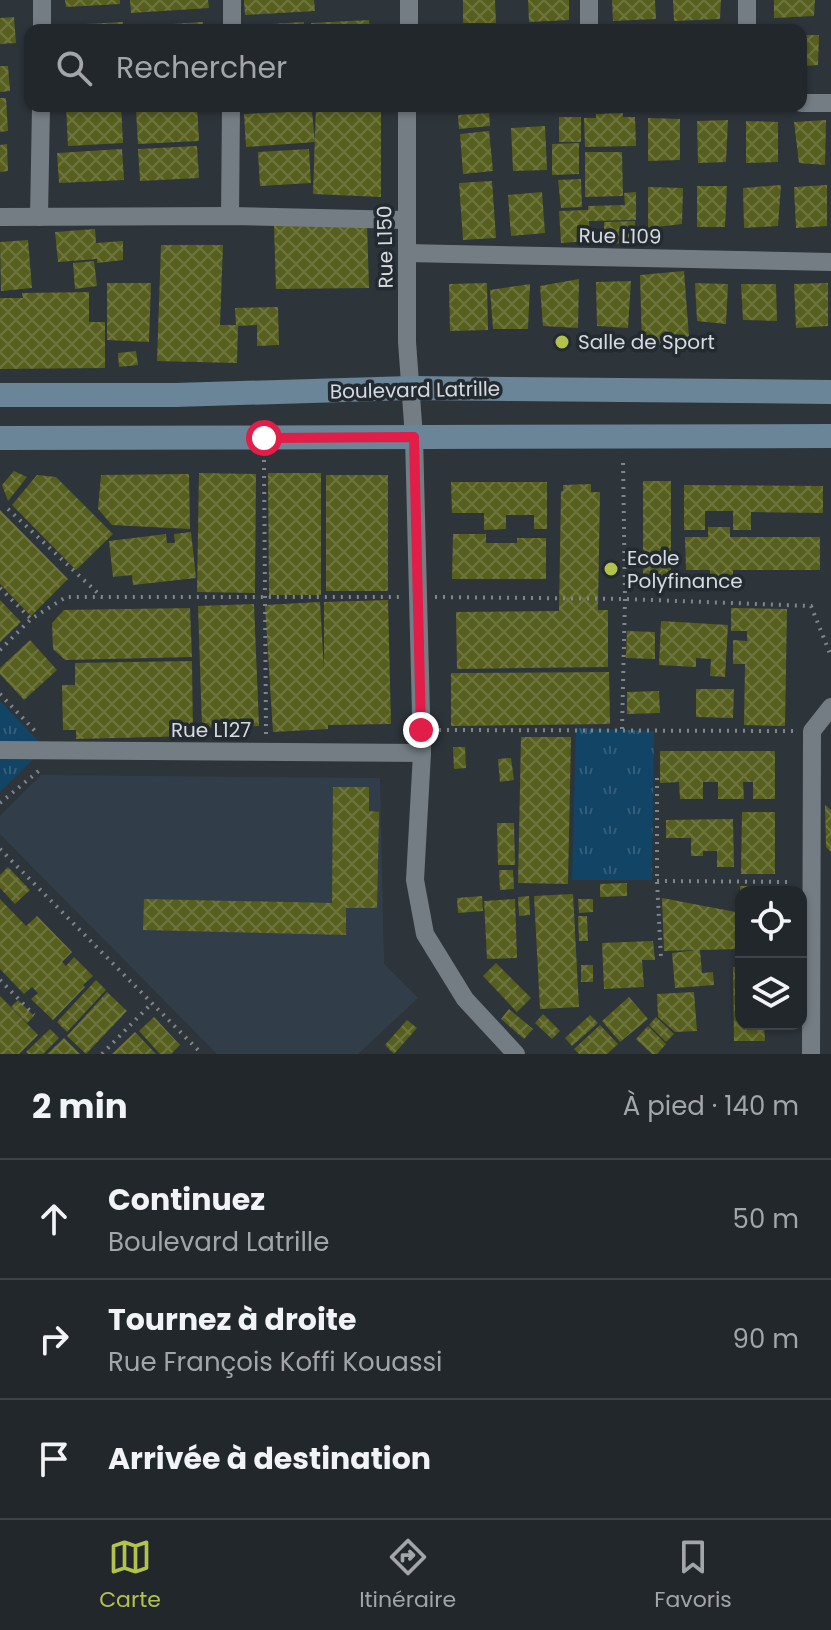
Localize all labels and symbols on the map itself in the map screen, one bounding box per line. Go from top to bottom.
street label: Rue L150 [370,205,400,289]
street label: Rue L109 [578,221,662,251]
place label: Salle de Sport [578,328,715,356]
marker: Salle de Sport [553,333,571,351]
street label: Boulevard Latrille [330,375,500,405]
route start [246,420,282,456]
place label: Ecole Polyfinance [627,544,743,595]
marker: Ecole Polyfinance [602,560,620,578]
route end [403,712,439,748]
street label: Rue L127 [171,716,251,744]

